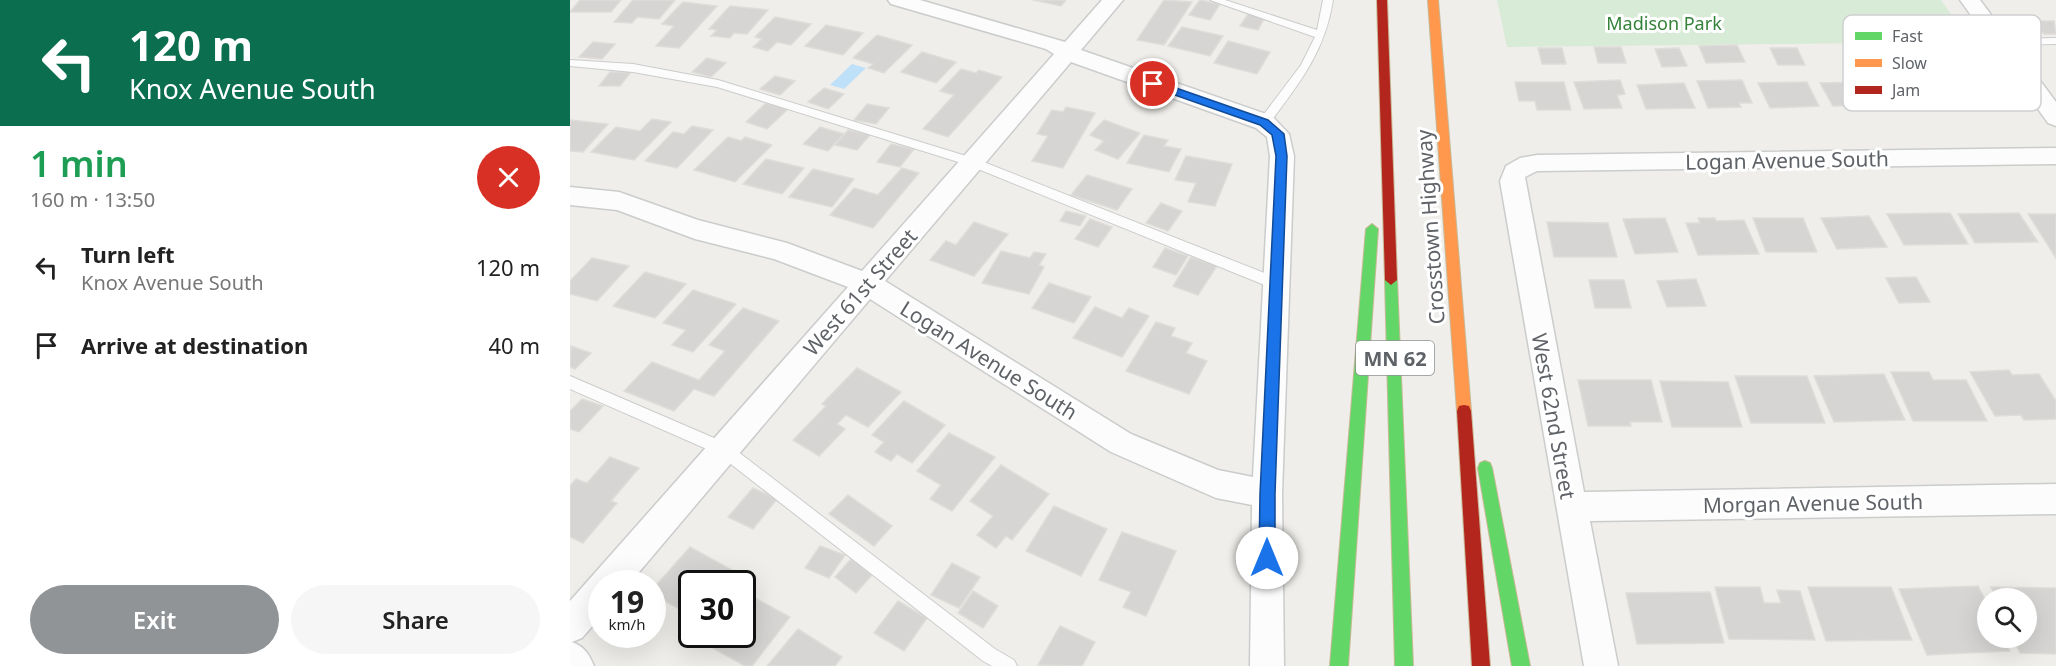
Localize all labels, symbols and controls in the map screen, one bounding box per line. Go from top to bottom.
park label: Madison Park [1606,11,1722,35]
legend [1843,15,2041,111]
text: 120 m [129,16,253,73]
icon: left [30,24,108,102]
text: Fast [1892,25,1923,47]
text: Slow [1892,52,1927,74]
pin [1127,58,1178,109]
icon: arrive [1136,67,1169,100]
text: Knox Avenue South [129,70,376,107]
text: Jam [1890,79,1920,101]
street label: Crosstown Highway [1409,128,1451,325]
text: 1 min [30,139,128,188]
street label: Logan Avenue South [1685,144,1889,176]
button: close [477,146,540,209]
text: 160 m · 13:50 [30,186,155,213]
street label: West 61st Street [797,222,923,361]
text: Turn left [81,239,175,269]
icon: left [30,251,63,284]
text: 120 m [476,252,540,282]
text: Knox Avenue South [81,269,264,296]
street label: Logan Avenue South [895,294,1083,426]
icon: arrive [30,329,63,362]
text: Arrive at destination [81,330,308,360]
text: 40 m [489,330,540,360]
street label: West 62nd Street [1526,331,1582,502]
road number: MN 62 [1356,341,1434,375]
street label: Morgan Avenue South [1703,487,1923,519]
position arrow [1235,526,1299,590]
speed limit sign: 30 [678,570,756,648]
text: 19 [610,581,644,622]
button: Exit [30,585,279,654]
button: Share [291,585,540,654]
map controls [1977,588,2037,648]
button: search [1977,588,2037,648]
text: km/h [609,614,645,634]

